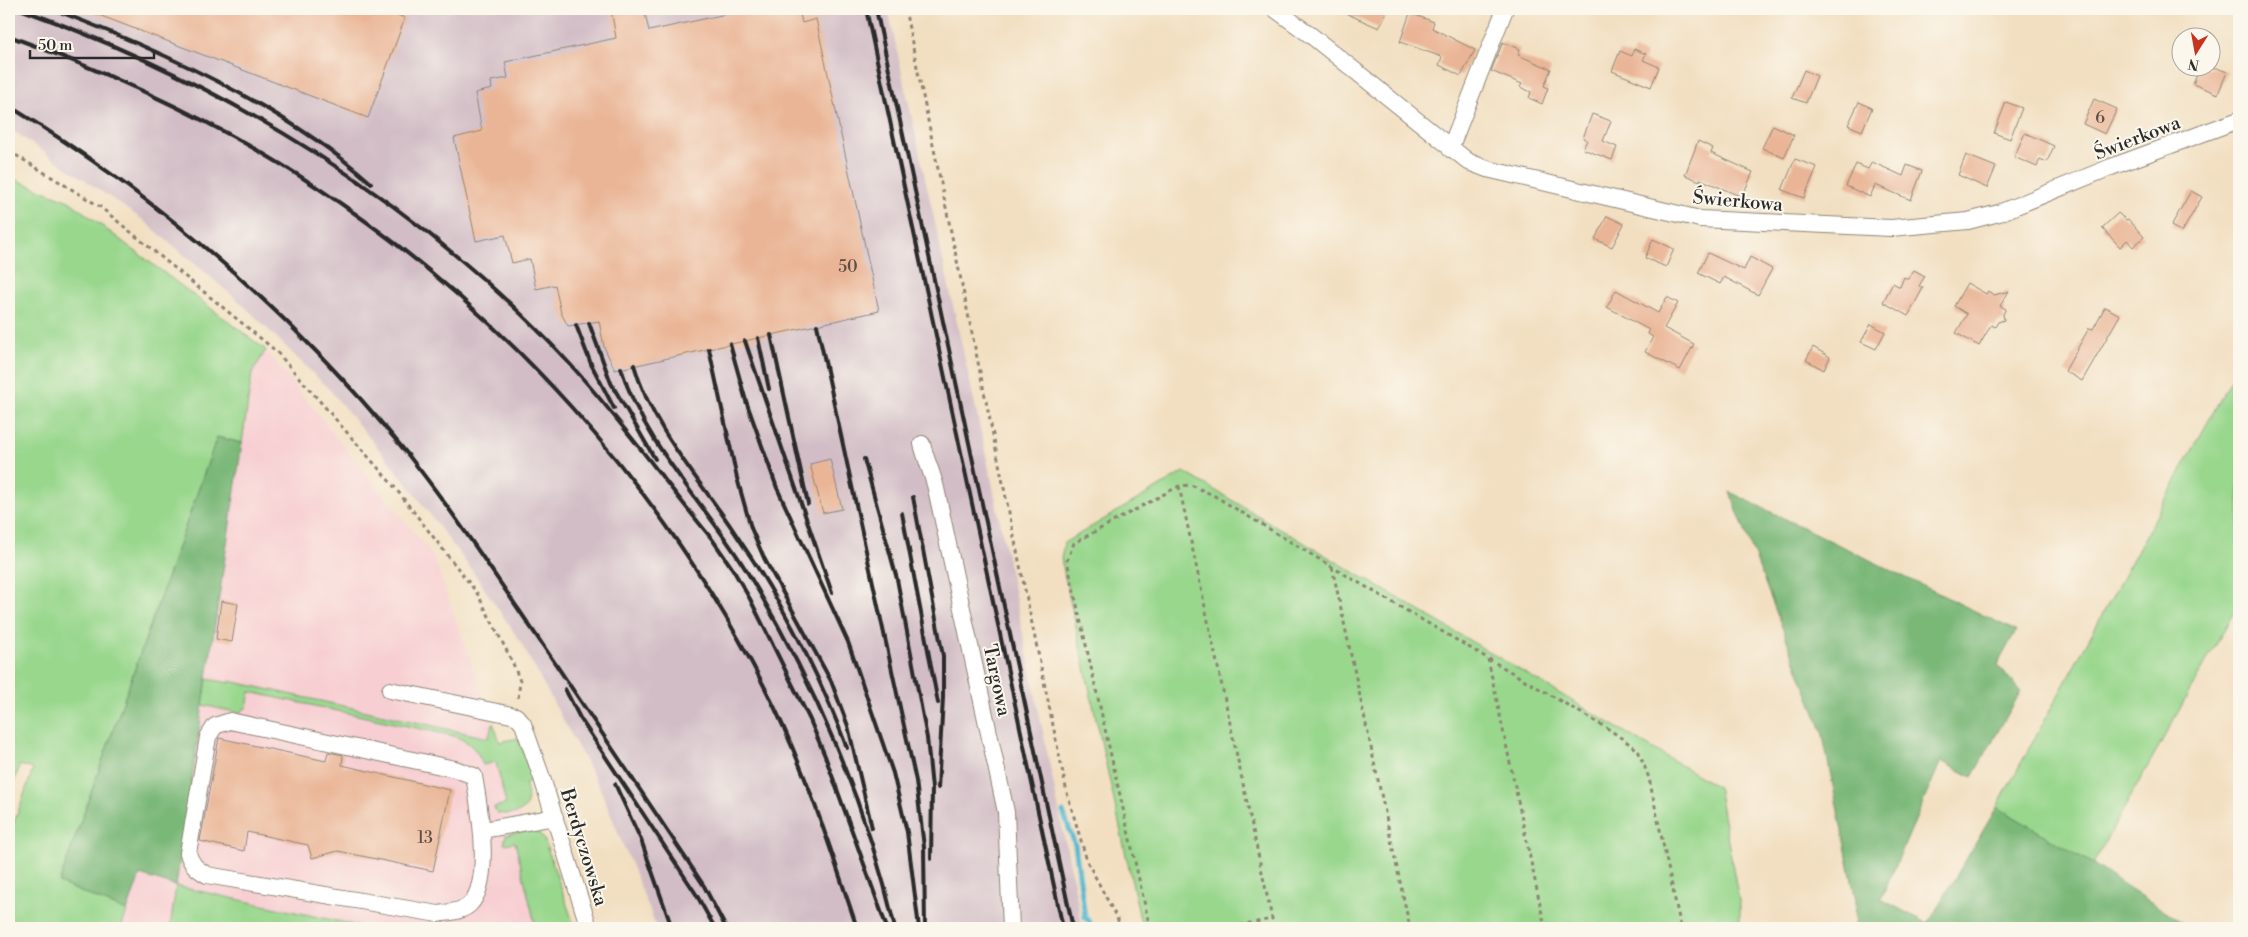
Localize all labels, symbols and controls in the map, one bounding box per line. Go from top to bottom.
scale bar [30,28,154,60]
north arrow [2170,28,2220,78]
text: 50 m [38,36,72,55]
text: N [2187,54,2201,74]
house number: 6 [2095,108,2105,128]
street label: Świerkowa [2090,109,2184,165]
street label: Świerkowa [1692,184,1784,217]
house number: 50 [838,257,858,277]
street label: Targowa [978,642,1016,719]
street label: Berdyczowska [554,785,613,909]
house number: 13 [417,828,433,848]

